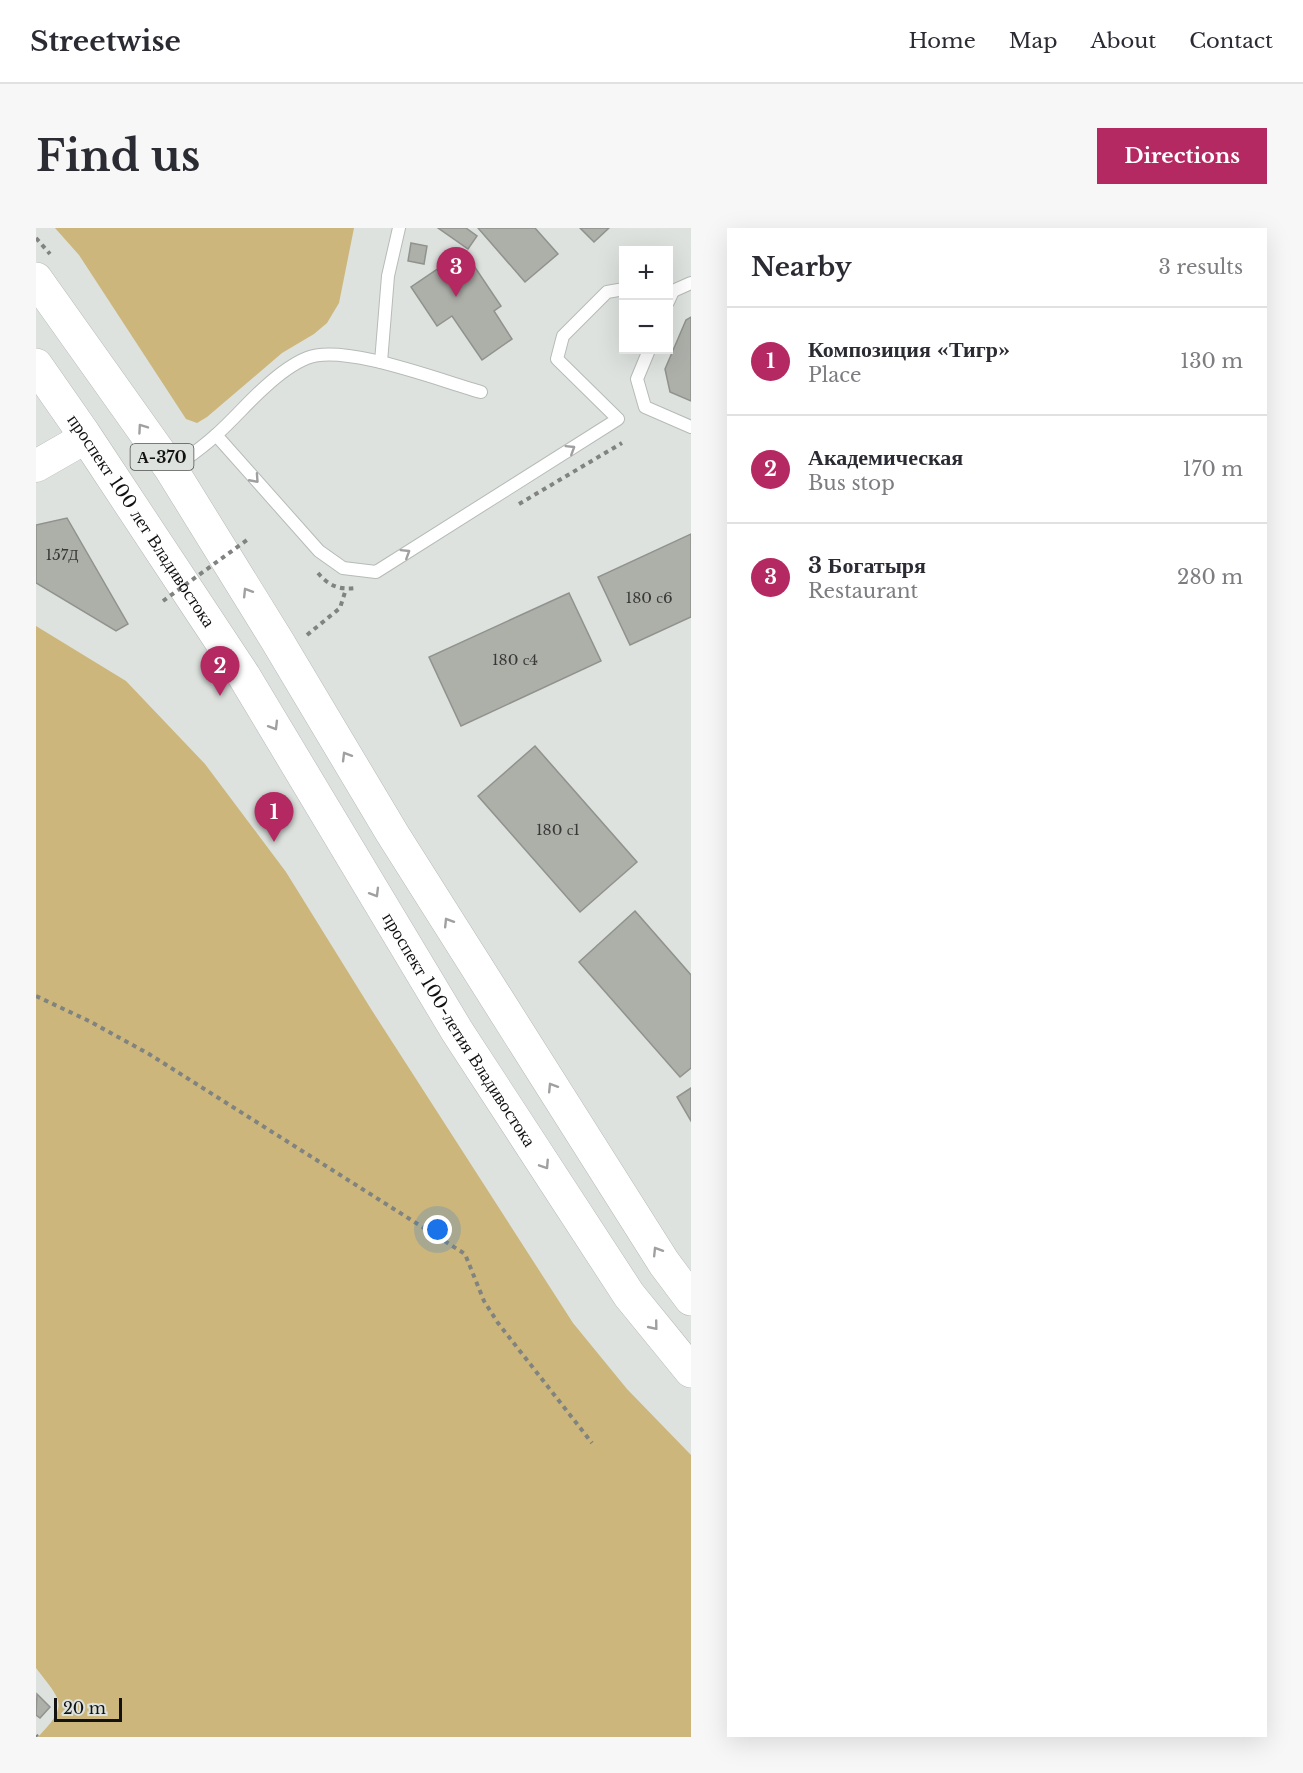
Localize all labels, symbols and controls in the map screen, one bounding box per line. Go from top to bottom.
text: Streetwise [30,24,181,59]
text: Home [909,28,976,54]
text: Map [1009,28,1057,54]
text: About [1090,28,1156,54]
text: Contact [1189,28,1273,54]
button: Directions [1097,128,1267,184]
text: Find us [36,130,200,182]
map controls [619,246,673,354]
button: + [619,246,673,300]
pin: 3 [436,248,476,297]
text: Nearby [751,251,852,283]
text: 3 results [1159,255,1243,279]
button: − [619,300,673,354]
text: Композиция «Тигр» [808,336,1010,363]
text: 1 [766,349,775,373]
text: 130 m [1180,349,1243,373]
text: Place [808,363,862,387]
street label: проспект 100 лет Владивостока [63,410,220,631]
one-way arrow [138,424,149,435]
road number: А-370 [130,444,194,470]
one-way arrow [565,444,575,456]
text: Академическая [808,444,963,471]
text: 2 [764,457,777,481]
text: 170 m [1183,457,1243,481]
text: Bus stop [808,471,895,495]
one-way arrow [248,472,259,483]
house number: 157Д [46,545,78,564]
one-way arrow [400,548,410,560]
text: 3 Богатыря [808,552,926,579]
text: 3 [764,565,777,589]
text: 280 m [1177,565,1243,589]
text: Restaurant [808,579,918,603]
one-way arrow [243,588,255,598]
house number: 180 с6 [625,588,673,607]
pin: 2 [200,646,240,696]
house number: 180 с4 [492,650,538,669]
one-way arrow [266,720,278,730]
one-way arrow [341,752,353,762]
pin: 1 [254,792,294,842]
house number: 180 с1 [536,820,580,839]
one-way arrow [367,887,379,897]
street label: проспект 100-летия Владивостока [377,909,540,1151]
one-way arrow [444,918,455,929]
one-way arrow [549,1082,560,1093]
one-way arrow [537,1159,549,1169]
your location [423,1215,452,1244]
one-way arrow [652,1247,664,1257]
one-way arrow [647,1320,658,1331]
scale bar [54,1695,122,1722]
text: 20 m [63,1698,106,1718]

